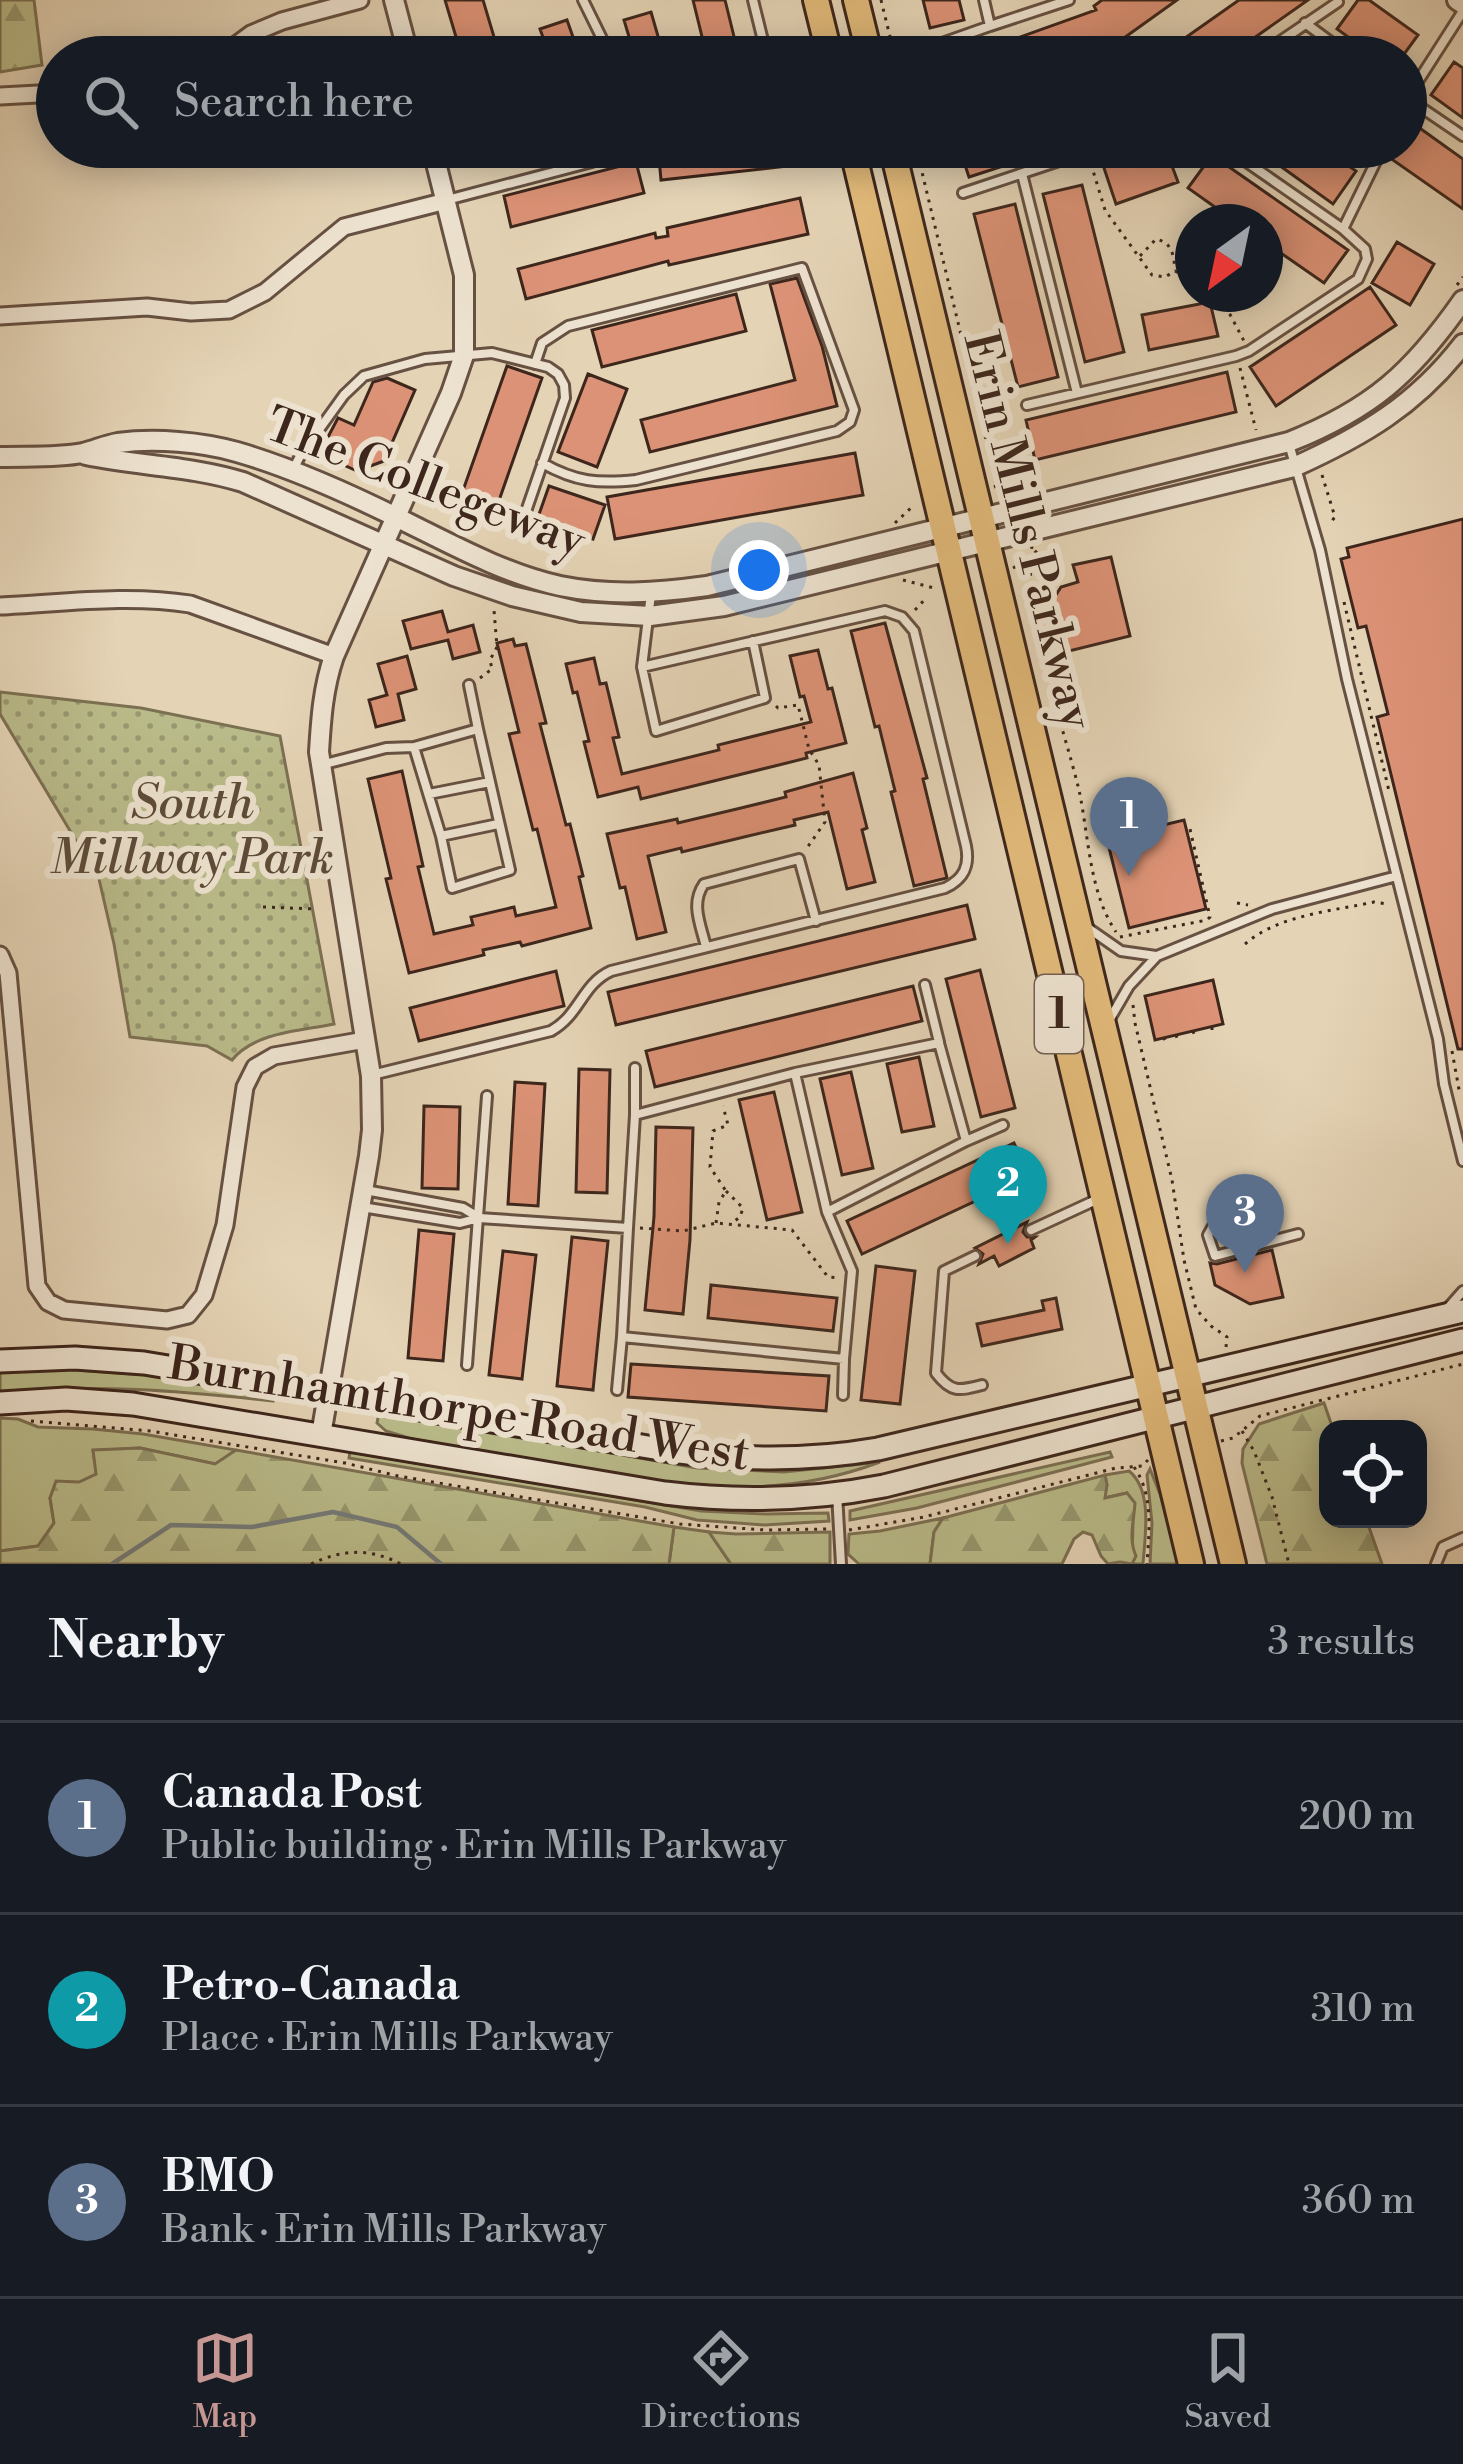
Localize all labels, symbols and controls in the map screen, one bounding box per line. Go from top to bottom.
search box [36,36,1427,168]
icon: search [78,69,144,135]
text: Search here [174,74,414,131]
north arrow [1175,204,1283,312]
street label: Erin Mills Parkway [949,326,1106,736]
street label: The Collegeway [257,396,594,573]
your location [729,540,789,600]
park label: South Millway Park [50,774,334,889]
pin: 1 [1090,777,1168,876]
road number: 1 [1035,975,1083,1053]
pin: 2 [969,1145,1047,1244]
pin: 3 [1206,1174,1284,1273]
street label: Burnhamthorpe Road West [163,1334,754,1486]
map controls [1319,1420,1427,1528]
button: locate [1319,1420,1427,1528]
text: Nearby [48,1610,224,1674]
text: 3 results [1267,1618,1415,1667]
text: Canada Post [162,1765,421,1822]
text: 1 [78,1793,96,1842]
text: 200 m [1299,1793,1415,1842]
text: Public building · Erin Mills Parkway [162,1822,786,1871]
text: Petro-Canada [162,1957,460,2014]
text: 2 [75,1985,99,2034]
text: 310 m [1311,1985,1415,2034]
text: Place · Erin Mills Parkway [162,2014,613,2063]
text: BMO [162,2149,275,2206]
text: 3 [75,2177,99,2226]
text: 360 m [1302,2177,1415,2226]
text: Bank · Erin Mills Parkway [162,2206,606,2255]
tab: Map [192,2325,258,2438]
tab: Directions [642,2325,801,2438]
tab: Saved [1184,2325,1271,2438]

